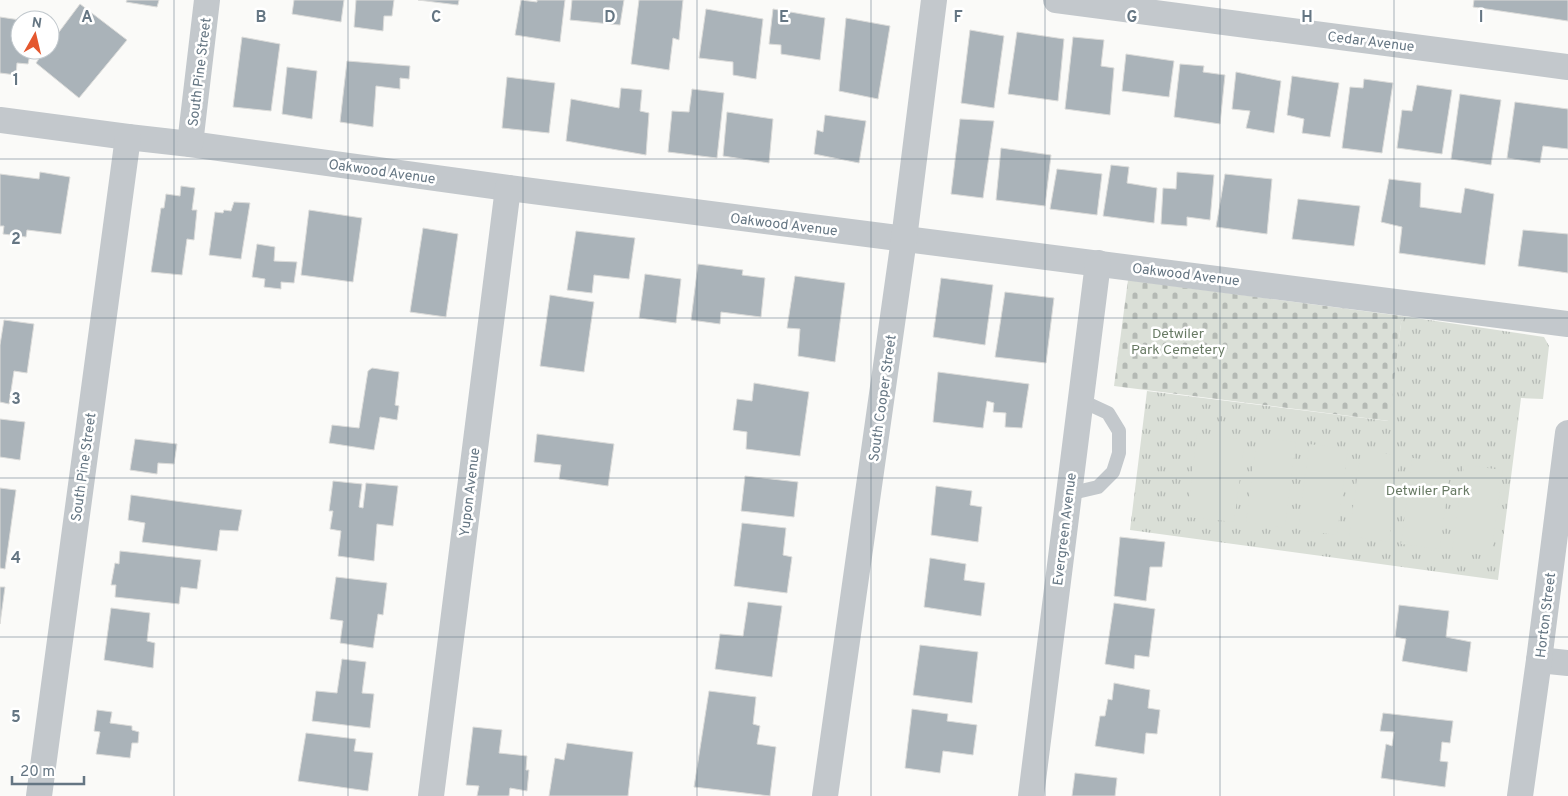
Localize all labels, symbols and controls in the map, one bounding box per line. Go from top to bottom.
text: A [81,8,93,28]
text: B [255,8,267,28]
text: C [431,8,441,28]
text: D [604,8,616,28]
text: E [779,8,789,28]
text: F [953,8,963,28]
text: G [1127,8,1137,28]
text: H [1301,8,1313,28]
text: I [1479,8,1483,28]
north arrow [10,10,60,60]
text: N [30,14,43,33]
street label: South Pine Street [185,17,216,128]
street label: Cedar Avenue [1326,29,1415,56]
text: 1 [13,71,19,91]
street label: Oakwood Avenue [327,157,436,188]
street label: Oakwood Avenue [729,210,838,241]
text: 2 [11,230,21,250]
street label: Oakwood Avenue [1131,260,1240,291]
park label: Detwiler Park Cemetery [1131,326,1225,359]
street label: South Cooper Street [866,334,901,463]
text: 3 [11,390,21,410]
street label: South Pine Street [68,412,101,523]
street label: Yupon Avenue [457,447,484,538]
street label: Evergreen Avenue [1050,472,1081,587]
park label: Detwiler Park [1386,483,1470,500]
text: 4 [11,549,21,569]
street label: Horton Street [1533,572,1560,659]
text: 5 [11,708,21,728]
scale bar [12,754,85,786]
text: 20 m [20,763,55,782]

